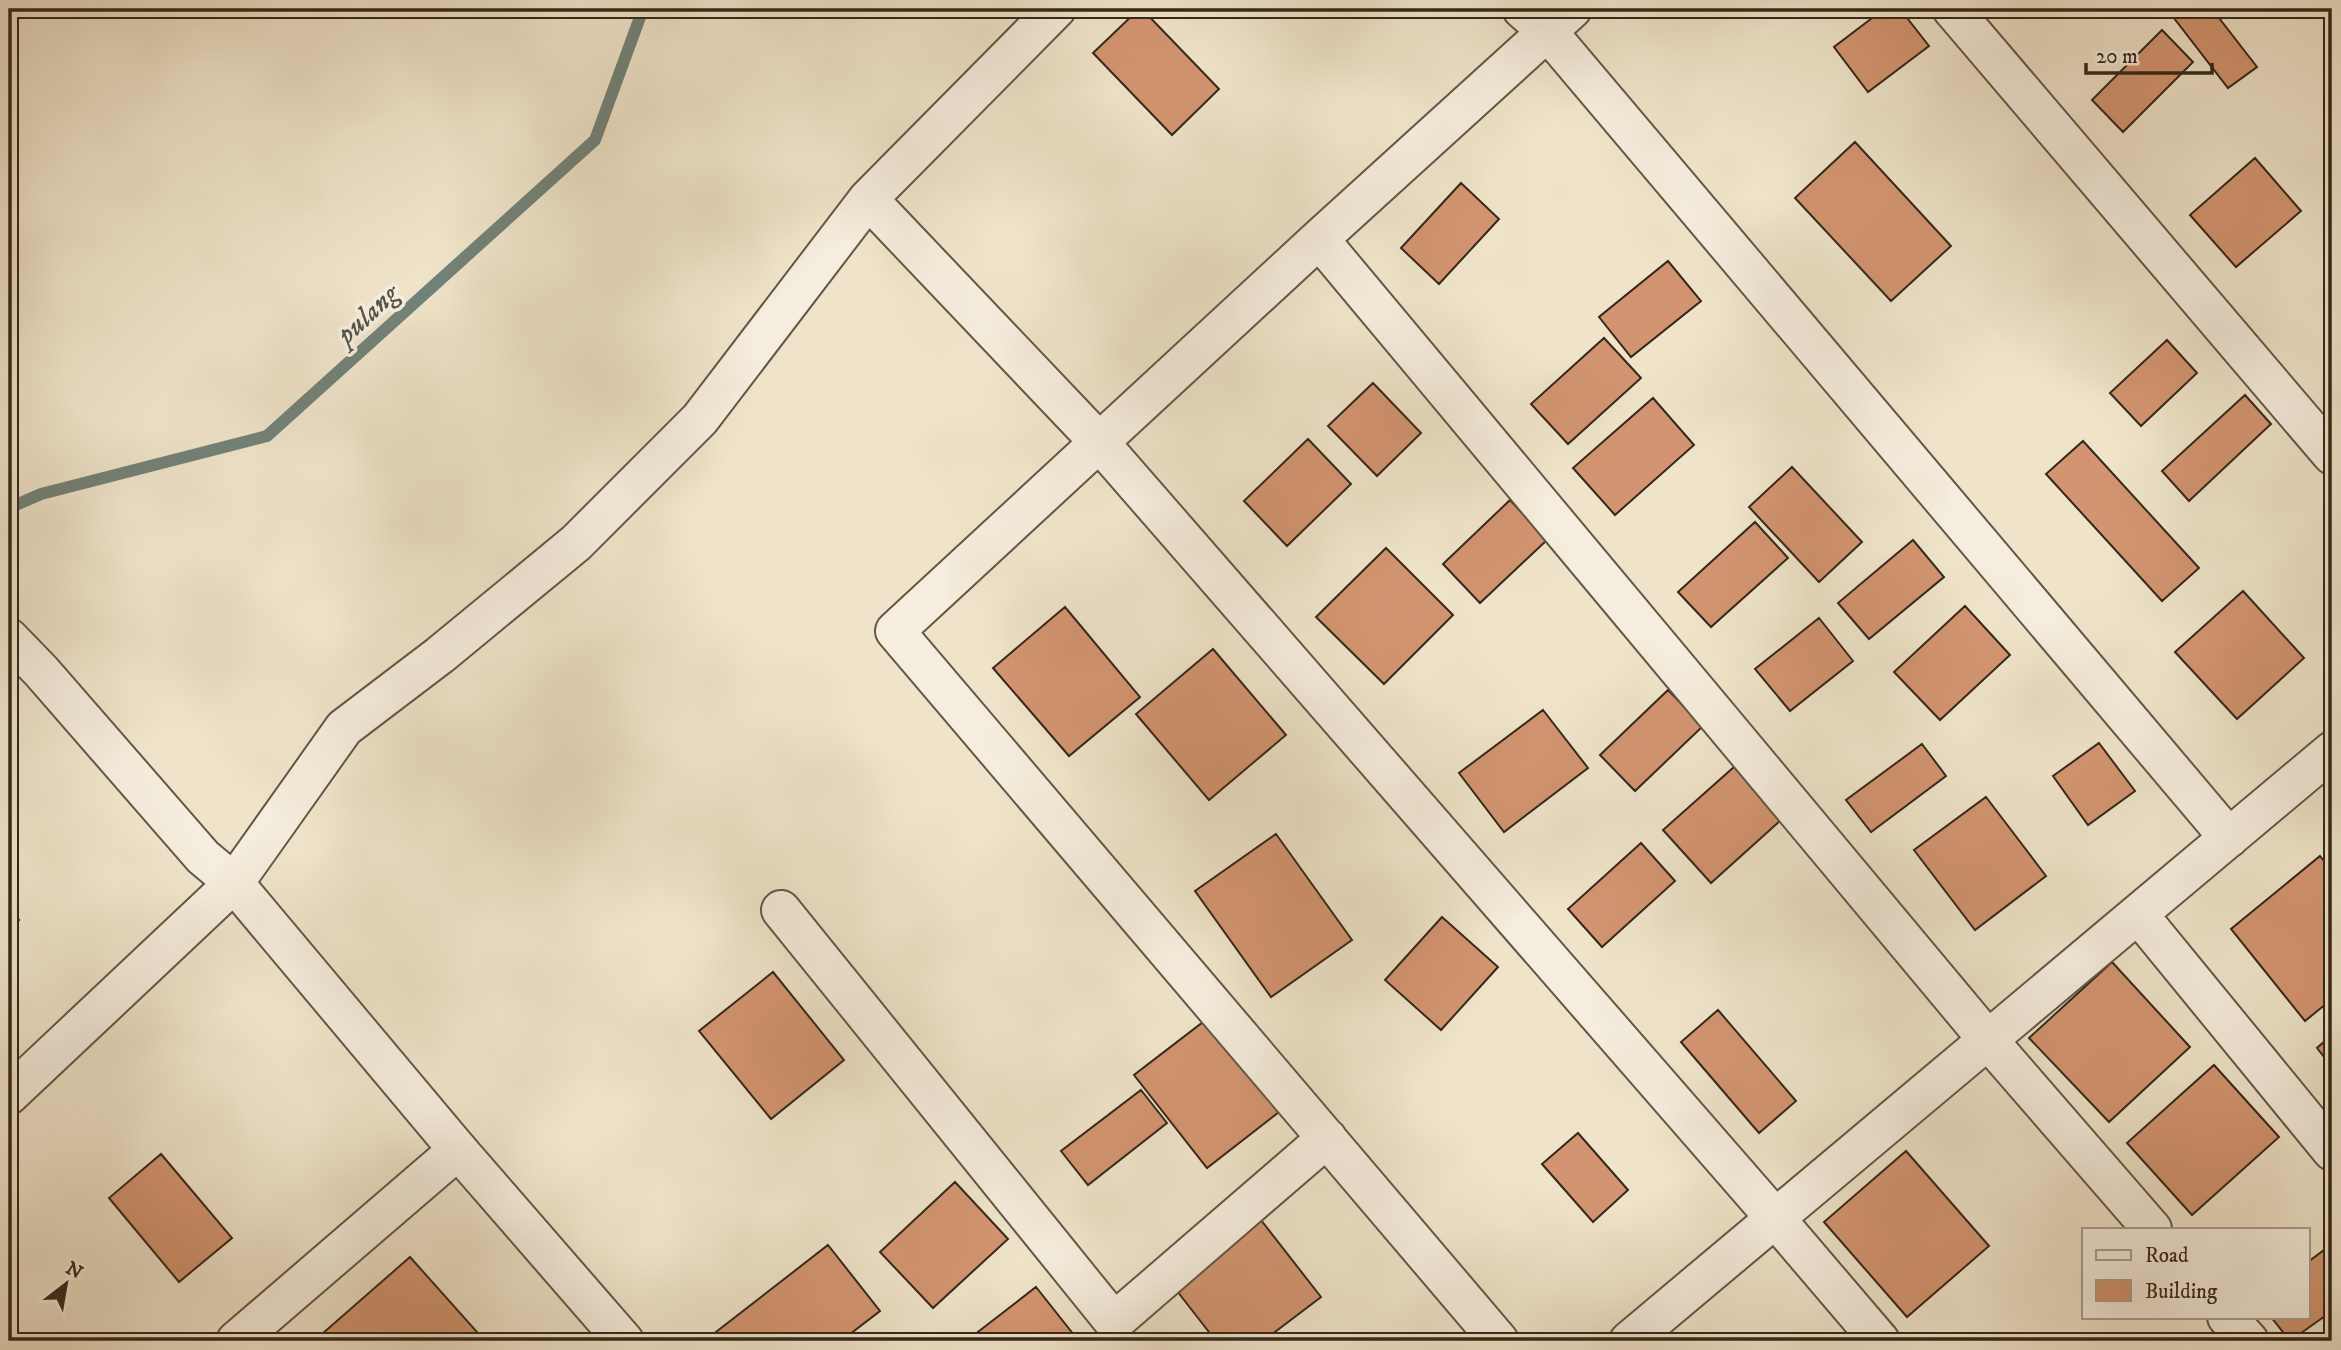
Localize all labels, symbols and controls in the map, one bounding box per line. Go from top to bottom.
scale bar [2086,32,2212,76]
text: 20 m [2096,44,2138,70]
water label: pulang [326,275,408,355]
legend [2082,1228,2310,1318]
text: Road [2145,1243,2189,1269]
north arrow [32,1248,102,1318]
text: N [61,1257,87,1285]
text: Building [2145,1279,2218,1305]

